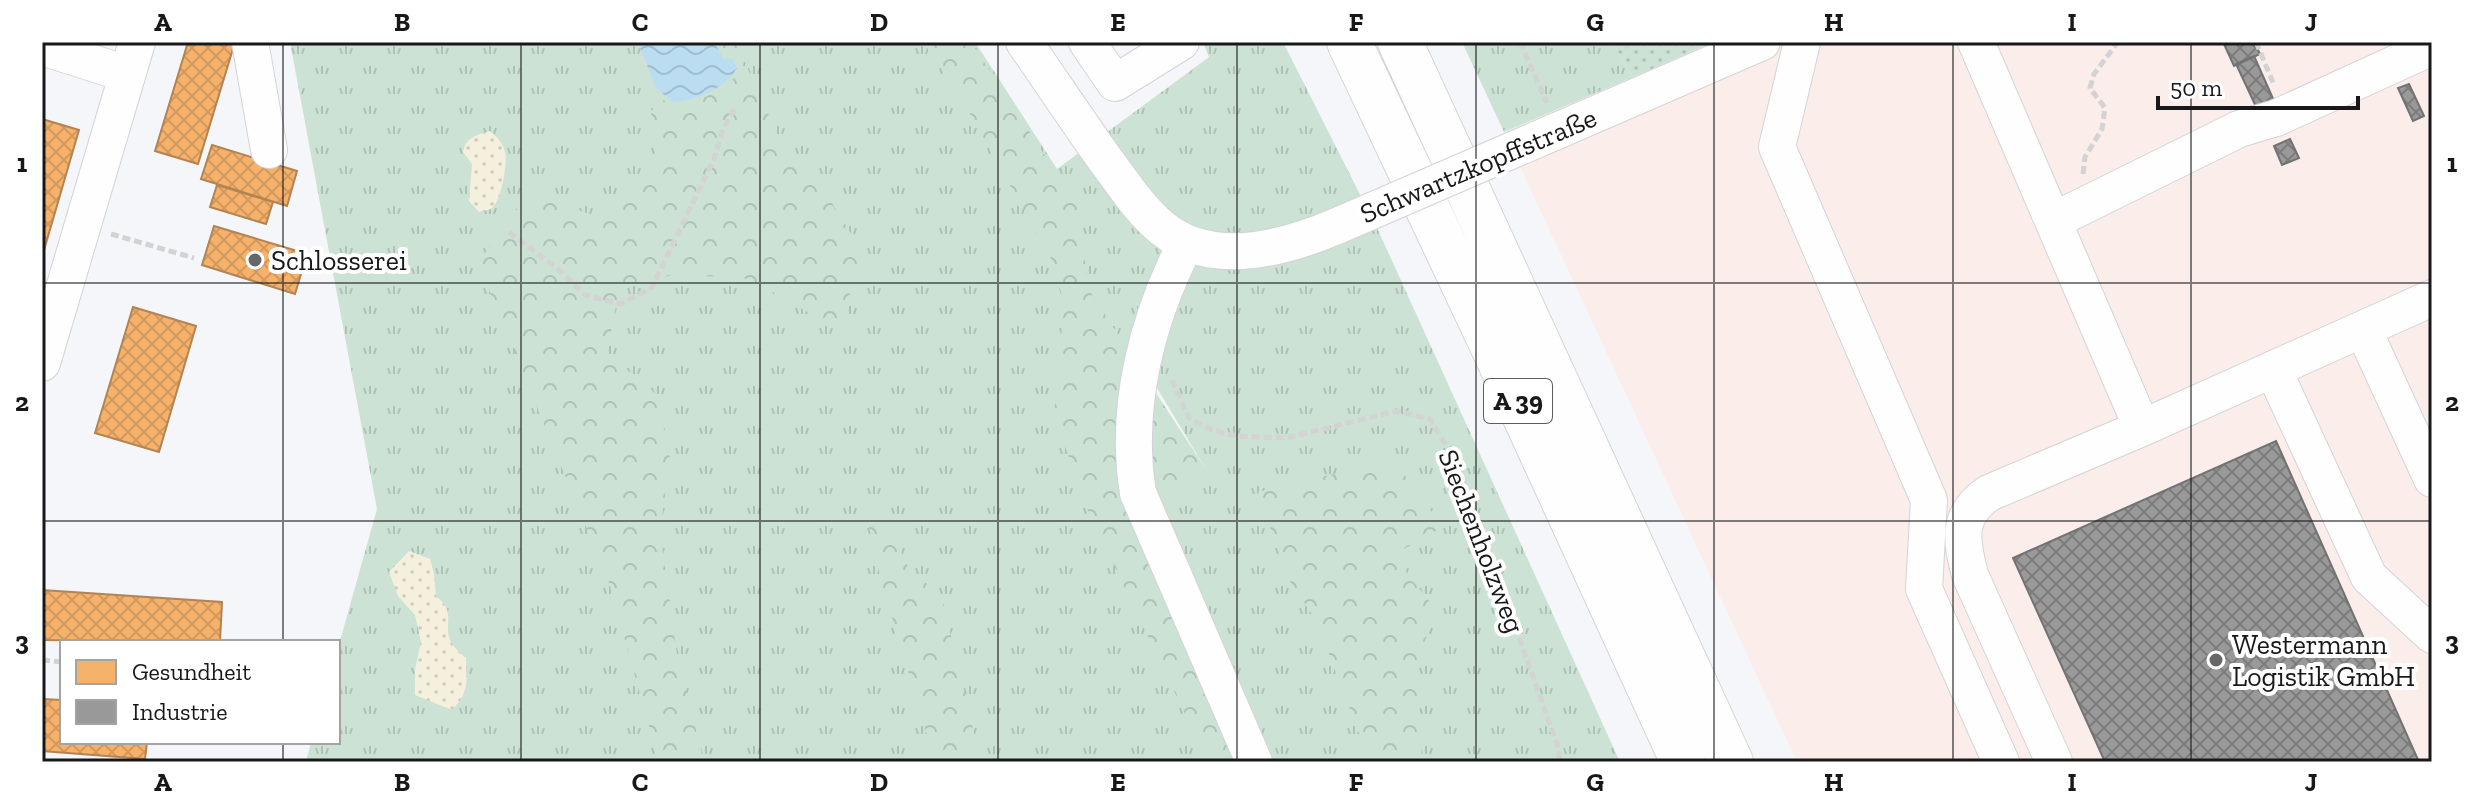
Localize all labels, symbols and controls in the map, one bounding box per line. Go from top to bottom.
text: A [154,6,172,38]
text: B [394,6,410,38]
text: C [632,6,648,38]
text: D [870,6,888,38]
text: E [1110,6,1126,38]
text: F [1349,6,1364,38]
text: G [1586,6,1604,38]
text: H [1824,6,1844,38]
text: I [2067,6,2077,38]
text: J [2305,6,2317,38]
scale bar [2158,60,2358,110]
text: 50 m [2170,73,2223,102]
street label: Schwartzkopffstraße [1355,101,1601,230]
text: 1 [17,147,28,179]
text: 1 [2447,147,2458,179]
place label: Schlosserei [271,244,407,277]
marker: Schlosserei [246,251,264,269]
road number: A 39 [1484,379,1552,423]
text: 2 [15,386,29,418]
text: 2 [2445,386,2459,418]
street label: Siechenholzweg [1431,445,1532,638]
text: 3 [15,625,29,657]
text: 3 [2445,625,2459,657]
place label: Westermann Logistik GmbH [2232,628,2415,693]
legend [60,640,340,744]
marker: Westermann Logistik GmbH [2207,651,2225,669]
text: Gesundheit [132,657,251,686]
text: Industrie [132,697,228,726]
text: A [154,766,172,798]
text: B [394,766,410,798]
text: C [632,766,648,798]
text: D [870,766,888,798]
text: E [1110,766,1126,798]
text: F [1349,766,1364,798]
text: G [1586,766,1604,798]
text: H [1824,766,1844,798]
text: I [2067,766,2077,798]
text: J [2305,766,2317,798]

